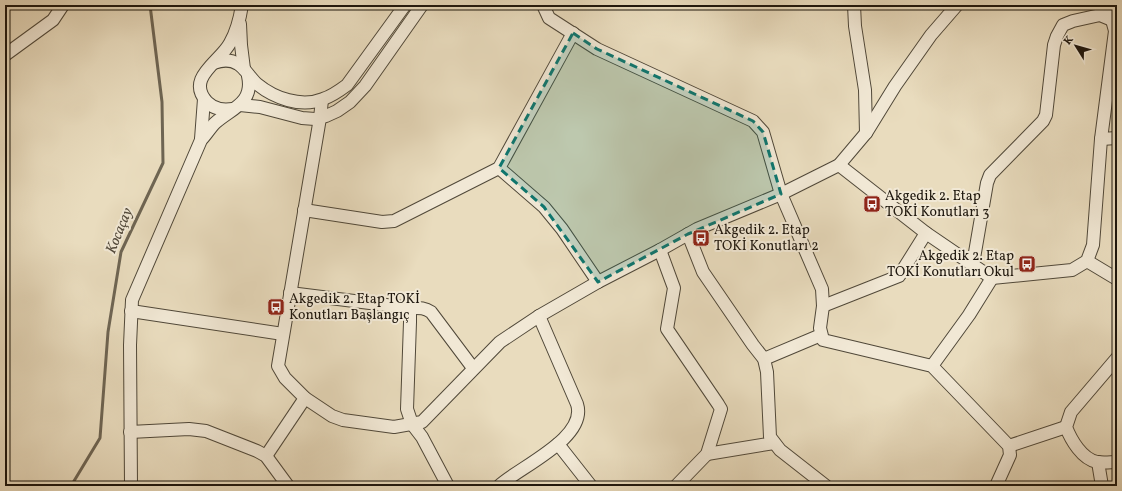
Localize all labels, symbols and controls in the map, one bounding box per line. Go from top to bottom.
north arrow [1056,26,1096,66]
text: K [1061,33,1078,49]
place label: Akgedik 2. Etap TOKİ Konutları 3 [885,187,989,222]
bus stop icon: Akgedik 2. Etap TOKİ Konutları 3 [862,194,882,214]
water label: Kocaçay [101,205,139,257]
place label: Akgedik 2. Etap TOKİ Konutları 2 [714,221,819,256]
bus stop icon: Akgedik 2. Etap TOKİ Konutları 2 [691,228,711,248]
place label: Akgedik 2. Etap TOKİ Konutları Okul [887,247,1014,282]
bus stop icon: Akgedik 2. Etap TOKİ Konutları Okul [1017,254,1037,274]
place label: Akgedik 2. Etap TOKİ Konutları Başlangıç [289,290,420,325]
bus stop icon: Akgedik 2. Etap TOKİ Konutları Başlangıç [266,297,286,317]

